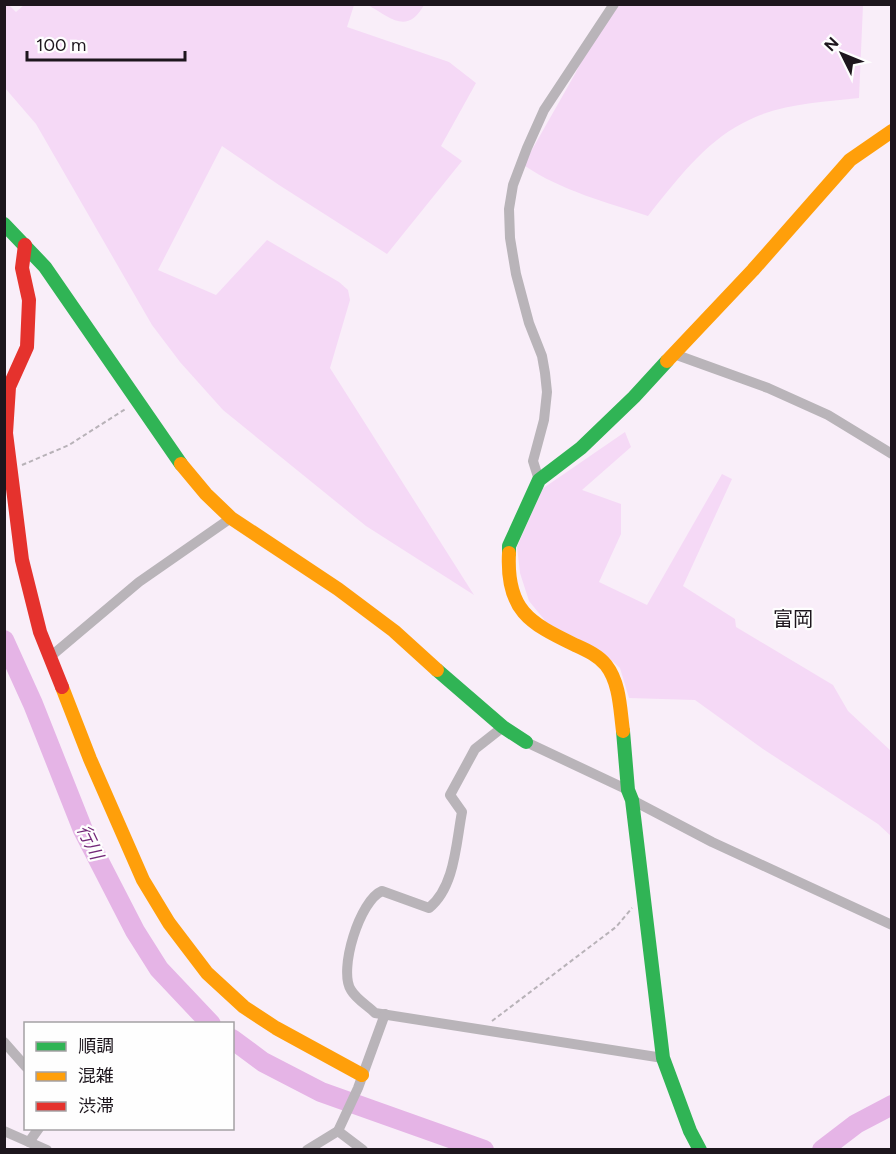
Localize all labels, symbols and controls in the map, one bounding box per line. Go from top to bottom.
scale bar [27,24,184,62]
north arrow [812,24,872,84]
text: N [820,33,843,55]
text: 100 m [36,34,86,56]
district label: 富岡 [773,607,813,631]
water label: 行川 [72,821,109,865]
legend [24,1022,234,1130]
text: 順調 [78,1035,114,1057]
text: 混雑 [78,1065,114,1087]
text: 渋滞 [78,1095,114,1117]

